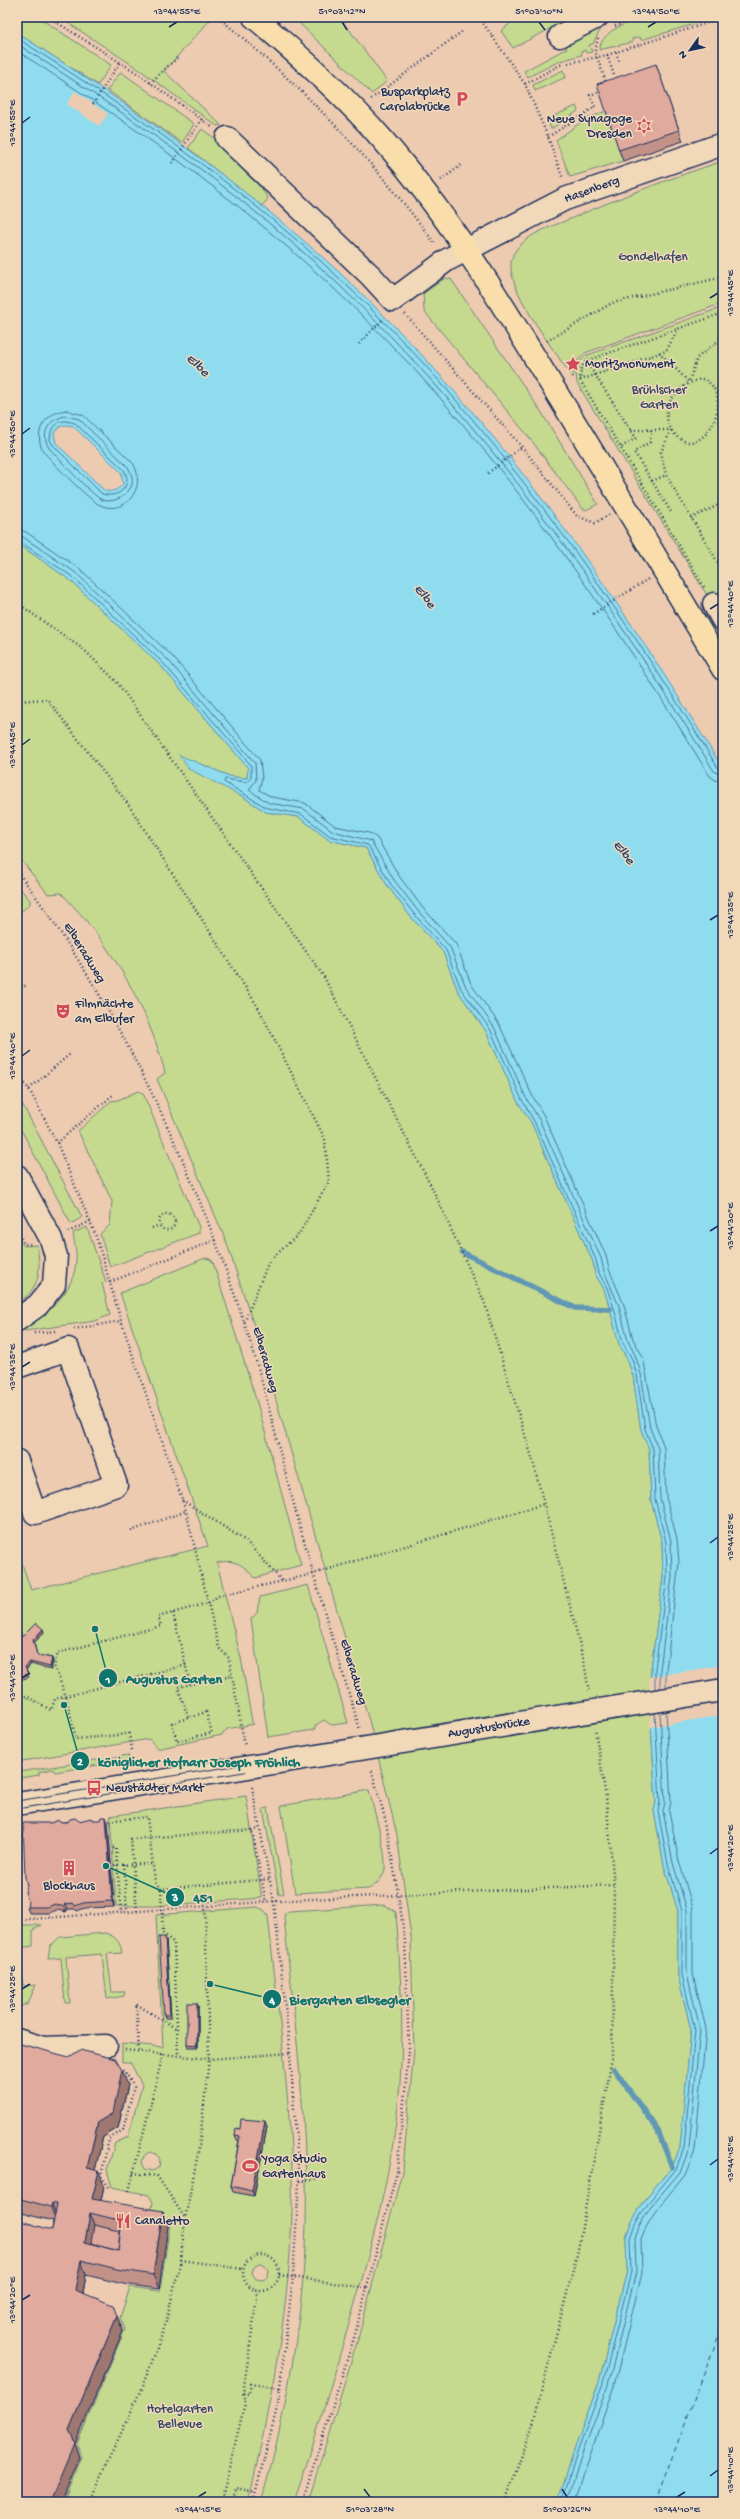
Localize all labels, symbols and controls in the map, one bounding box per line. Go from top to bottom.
text: 13°44'55"E [153,6,201,18]
text: 51°03'12"N [319,6,366,18]
text: 51°03'10"N [515,6,563,18]
text: 13°44'50"E [631,6,680,18]
north arrow [670,30,710,70]
text: N [676,48,690,61]
place label: Busparkplatz Carolabrücke [380,85,451,115]
parking icon: Busparkplatz Carolabrücke [453,90,471,108]
text: 13°44'55"E [7,99,19,147]
place label: Neue Synagoge Dresden [547,112,633,142]
synagogue icon: Neue Synagoge Dresden [635,117,653,135]
street label: Hasenberg [562,173,622,207]
park label: Gondelhafen [618,250,689,265]
text: 13°44'45"E [725,269,737,317]
water label: Elbe [182,351,213,382]
place icon: Moritzmonument [564,355,582,373]
place label: Moritzmonument [585,357,677,372]
park label: Brühlscher Garten [631,383,688,413]
text: 13°44'50"E [7,410,19,459]
text: 13°44'40"E [725,580,737,628]
water label: Elbe [409,581,439,613]
text: 13°44'45"E [7,721,19,769]
water label: Elbe [608,837,638,869]
text: 13°44'35"E [725,891,737,939]
street label: Elberadweg [60,920,108,986]
place label: Filmnächte am Elbufer [74,997,135,1027]
theatre icon: Filmnächte am Elbufer [54,1002,72,1020]
text: 13°44'40"E [7,1032,19,1080]
text: 13°44'30"E [725,1202,737,1250]
street label: Elberadweg [248,1325,282,1395]
text: 13°44'35"E [7,1343,19,1391]
text: 13°44'25"E [725,1513,737,1561]
street label: Elberadweg [336,1637,370,1707]
text: 13°44'30"E [7,1654,19,1702]
callout: Augustus Garten [98,1665,230,1691]
text: Augustus Garten [125,1672,223,1689]
text: 1 [105,1674,111,1688]
street label: Augustusbrücke [447,1714,531,1742]
callout: königlicher Hofnarr Joseph Fröhlich [70,1748,308,1774]
text: königlicher Hofnarr Joseph Fröhlich [98,1755,301,1772]
text: 2 [77,1756,83,1770]
bus stop icon: Neustädter Markt [85,1779,103,1797]
place label: Neustädter Markt [106,1781,206,1796]
text: 13°44'20"E [725,1824,737,1872]
building icon: Blockhaus [60,1859,78,1877]
place label: Blockhaus [42,1879,96,1894]
callout: 451 [165,1884,220,1910]
text: 451 [192,1891,213,1908]
text: 3 [171,1892,178,1906]
text: 13°44'25"E [7,1965,19,2013]
callout: Biergarten Elbsegler [262,1986,419,2012]
text: Biergarten Elbsegler [289,1993,412,2010]
text: 4 [268,1995,275,2009]
text: 13°44'15"E [725,2136,737,2183]
place label: Yoga Studio Gartenhaus [261,2152,327,2182]
sports icon: Yoga Studio Gartenhaus [241,2157,259,2175]
restaurant icon: Canaletto [114,2212,132,2230]
place label: Canaletto [135,2214,190,2229]
text: 13°44'20"E [7,2276,19,2324]
park label: Hotelgarten Bellevue [147,2402,214,2432]
text: 13°44'10"E [725,2446,737,2494]
text: 13°44'15"E [174,2504,221,2516]
text: 51°03'28"N [346,2504,395,2516]
text: 51°03'26"N [543,2504,591,2516]
text: 13°44'10"E [653,2504,701,2516]

